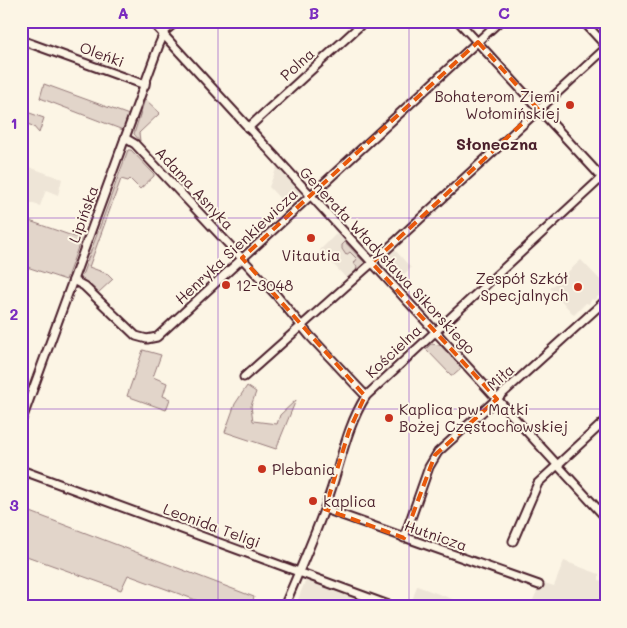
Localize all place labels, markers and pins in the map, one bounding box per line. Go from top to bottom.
place label: Bohaterom Ziemi Wołomińskiej [434,86,560,123]
marker: Bohaterom Ziemi Wołomińskiej [564,99,576,111]
marker: Vitautia [305,232,317,244]
place label: Vitautia [282,245,340,265]
place label: Zespół Szkół Specjalnych [475,268,568,305]
place label: 12-3048 [236,275,293,295]
marker: 12-3048 [220,279,232,291]
marker: Zespół Szkół Specjalnych [572,281,584,293]
place label: Kaplica pw. Matki Bożej Częstochowskiej [399,399,568,436]
marker: Kaplica pw. Matki Bożej Częstochowskiej [383,412,395,424]
place label: Plebania [272,459,335,479]
marker: Plebania [256,463,268,475]
place label: kaplica [323,491,376,511]
marker: kaplica [307,495,319,507]

